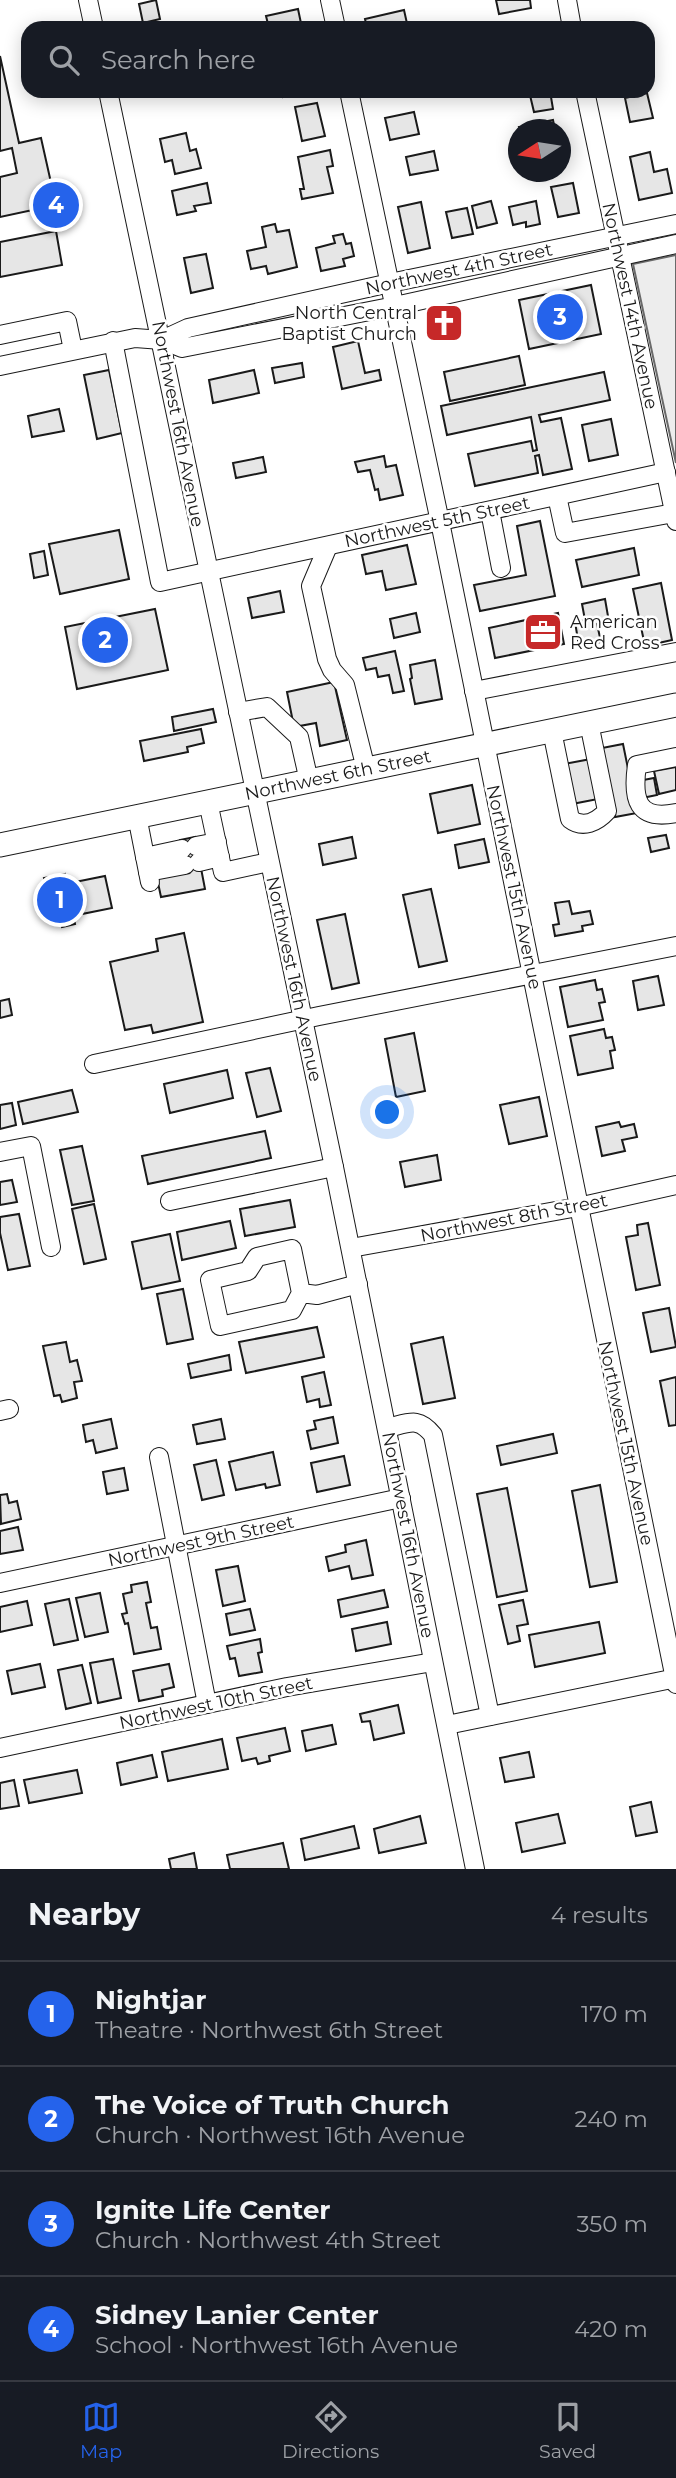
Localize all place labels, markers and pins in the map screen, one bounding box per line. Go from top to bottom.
pin: 4 [33,179,79,231]
pin: 3 [537,291,583,343]
place label: North Central Baptist Church [281,302,417,345]
church icon: North Central Baptist Church [423,302,465,344]
office icon: American Red Cross [522,611,564,653]
place label: American Red Cross [570,611,660,654]
pin: 2 [82,614,128,666]
pin: 1 [37,874,83,926]

